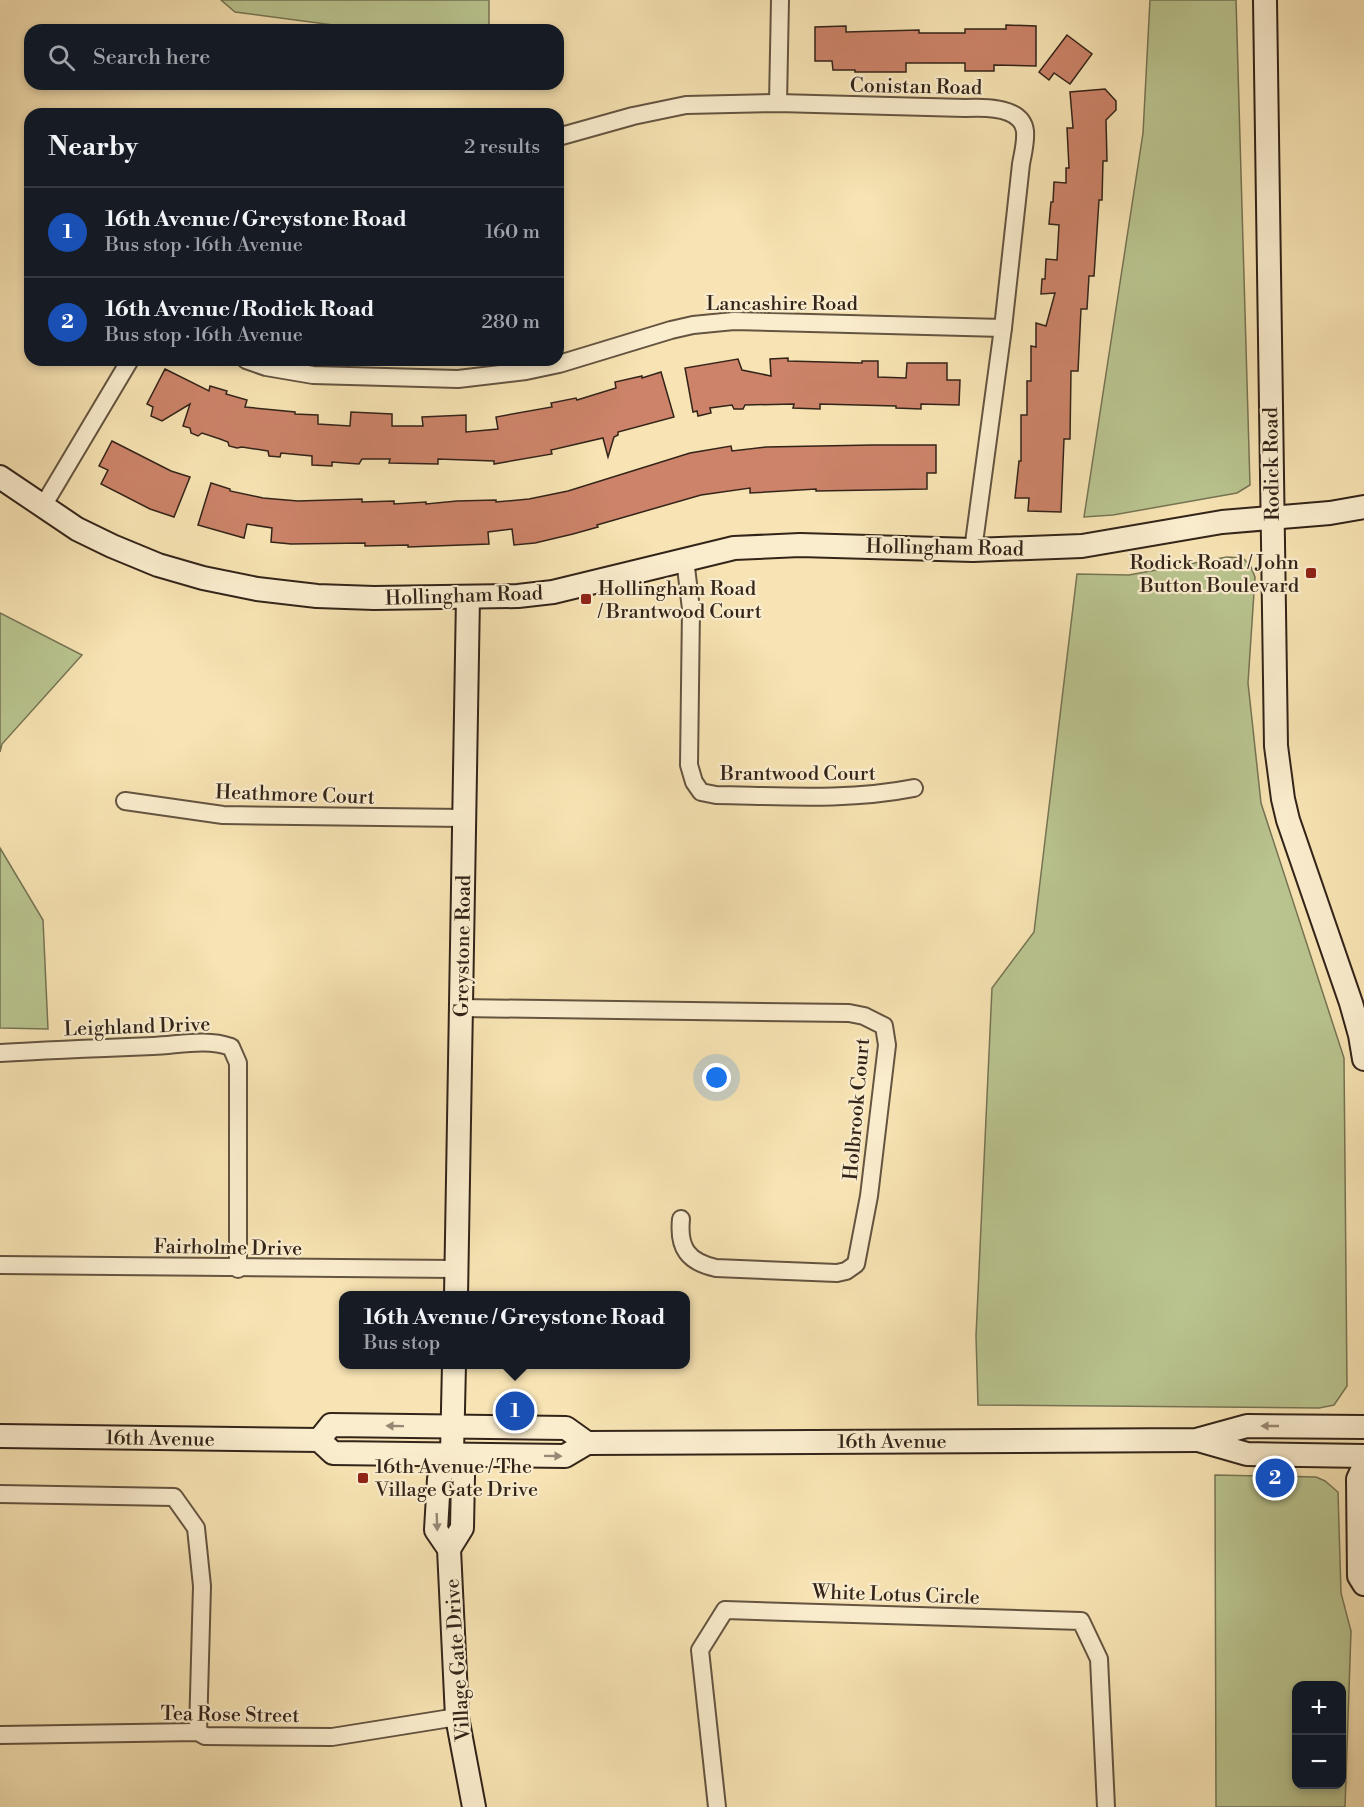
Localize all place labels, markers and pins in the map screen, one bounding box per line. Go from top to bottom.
place label: Rodick Road / John Button Boulevard [1129,551,1300,599]
marker: Rodick Road / John Button Boulevard [1304,566,1318,580]
place label: Hollingham Road / Brantwood Court [597,577,762,625]
marker: Hollingham Road / Brantwood Court [579,592,593,606]
pin: 1 [496,1388,534,1434]
place label: 16th Avenue / The Village Gate Drive [374,1455,538,1503]
pin: 2 [1256,1456,1294,1500]
marker: 16th Avenue / The Village Gate Drive [356,1471,370,1485]

